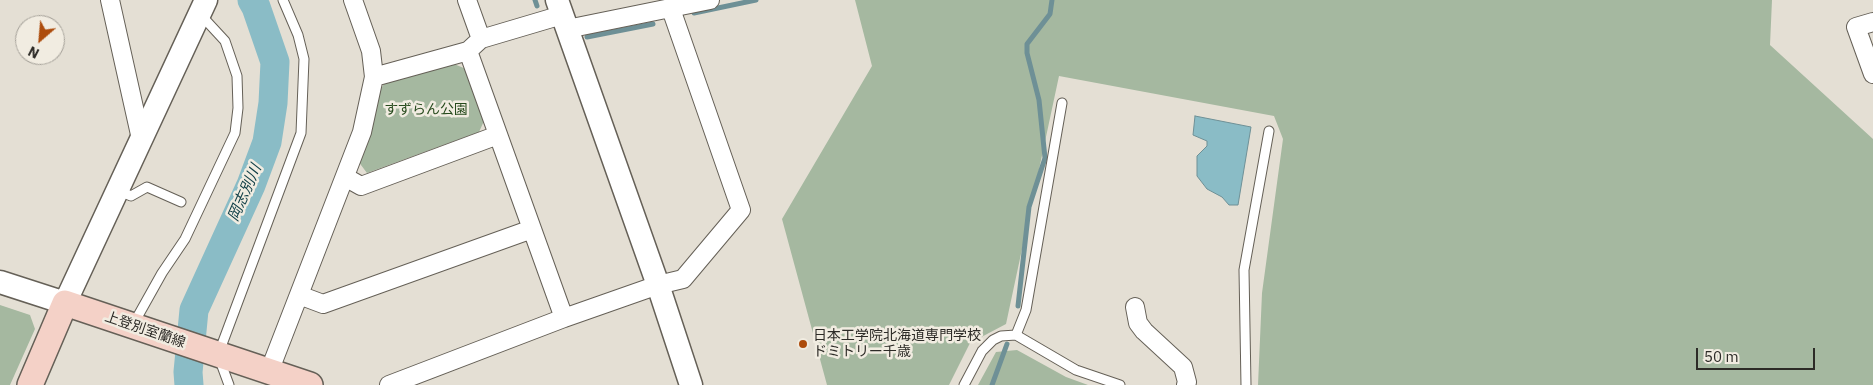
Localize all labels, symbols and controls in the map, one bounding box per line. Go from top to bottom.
north arrow [15,15,65,65]
text: N [25,42,42,63]
park label: すずらん公園 [384,102,468,118]
water label: 岡志別川 [225,162,265,224]
street label: 上登別室蘭線 [103,308,187,352]
place label: 日本工学院北海道専門学校 ドミトリー千歳 [813,328,981,361]
marker: 日本工学院北海道専門学校 ドミトリー千歳 [797,338,809,350]
scale bar [1698,338,1817,370]
text: 50 m [1704,347,1739,366]

